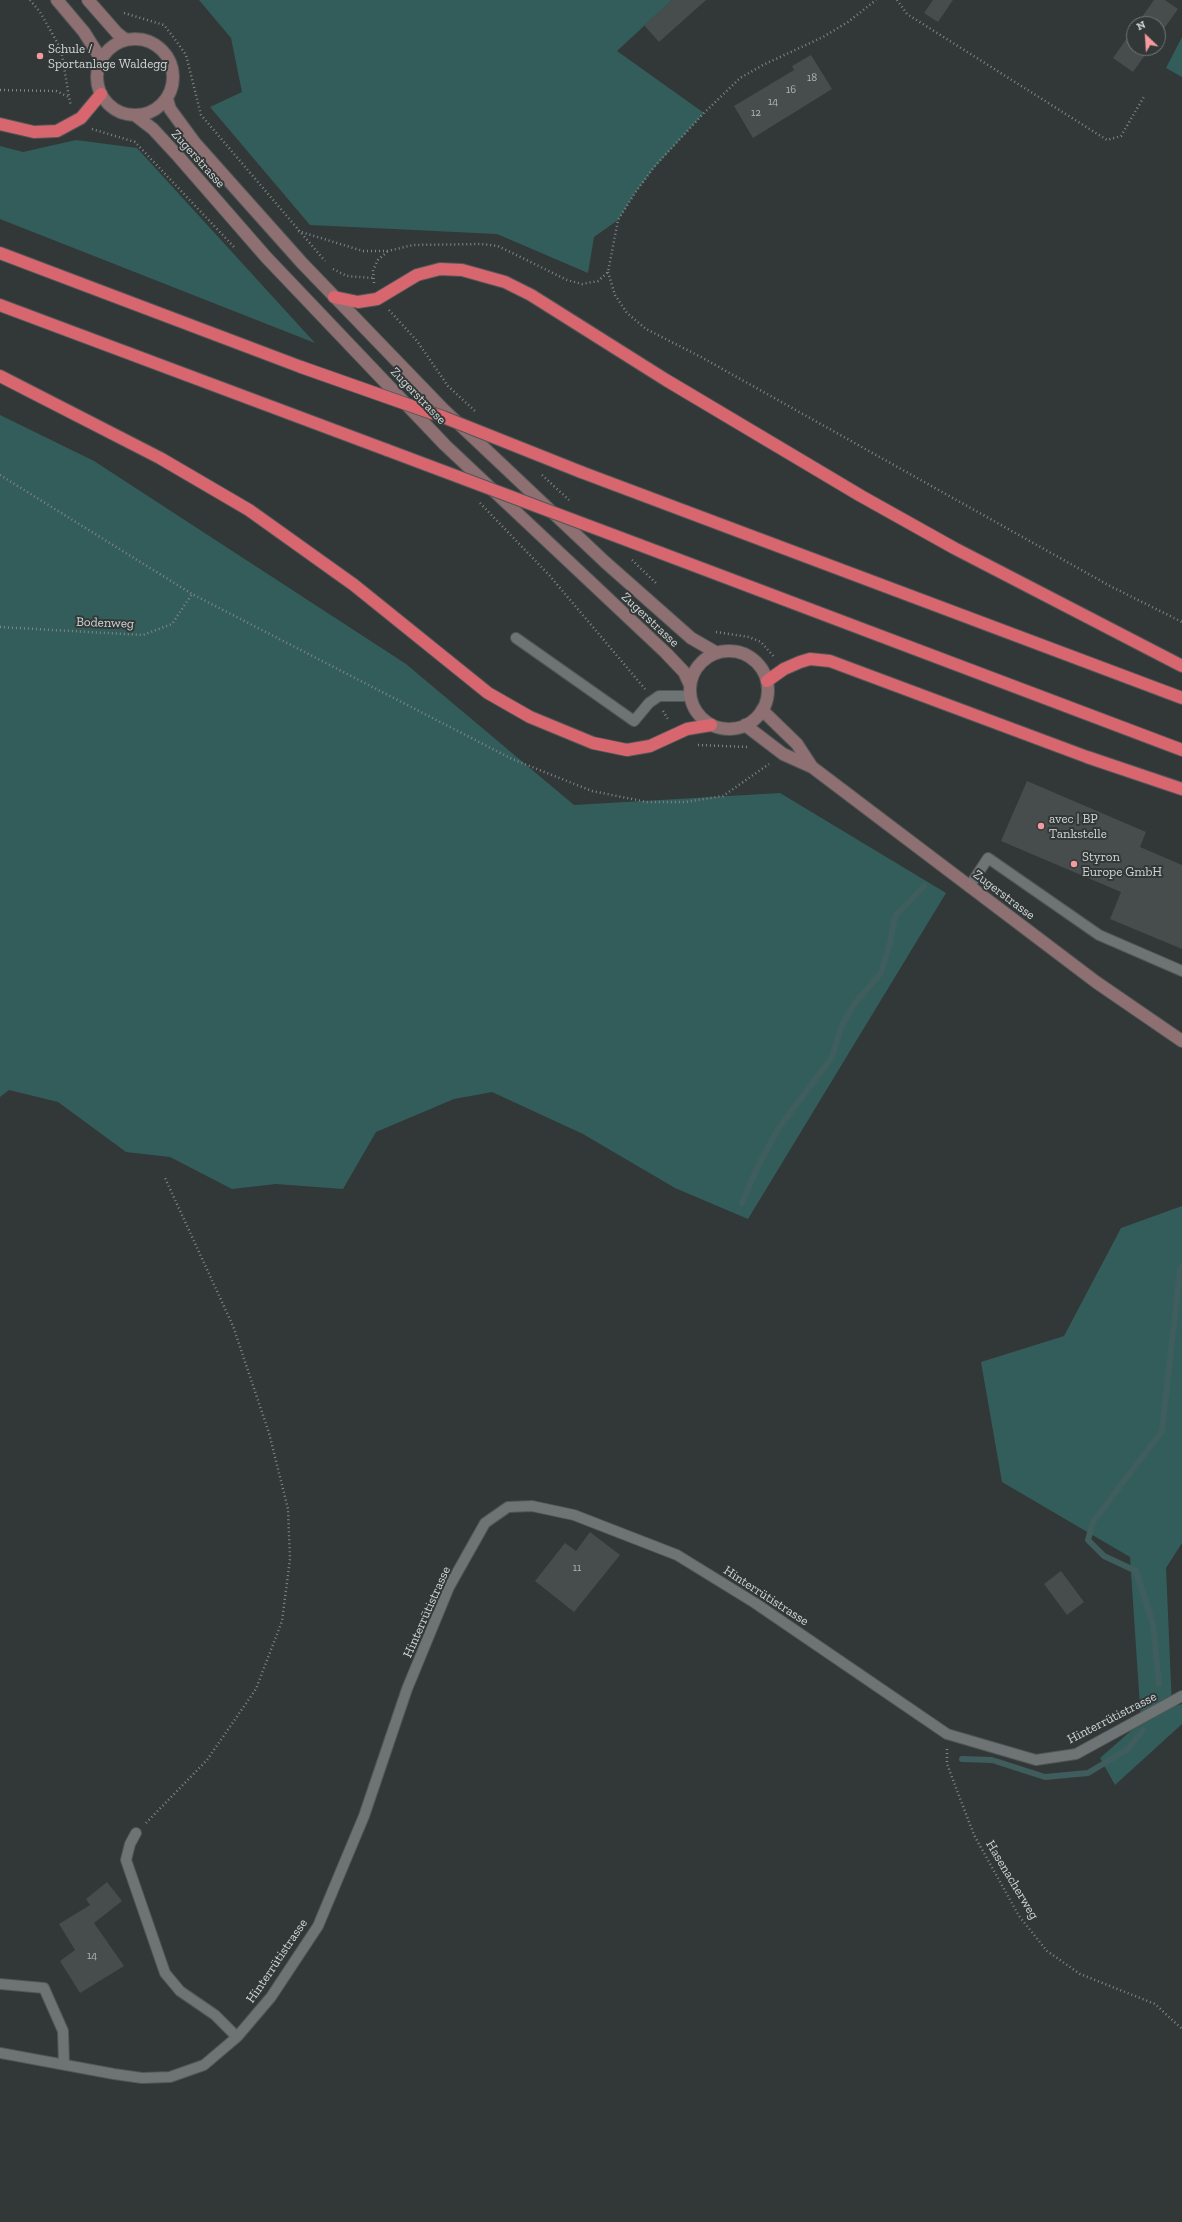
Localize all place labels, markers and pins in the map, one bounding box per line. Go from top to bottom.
place label: Schule / Sportanlage Waldegg [48,41,167,72]
marker: Schule / Sportanlage Waldegg [35,51,45,61]
place label: avec | BP Tankstelle [1049,811,1107,842]
marker: avec | BP Tankstelle [1036,821,1046,831]
place label: Styron Europe GmbH [1082,849,1162,880]
marker: Styron Europe GmbH [1069,859,1079,869]

